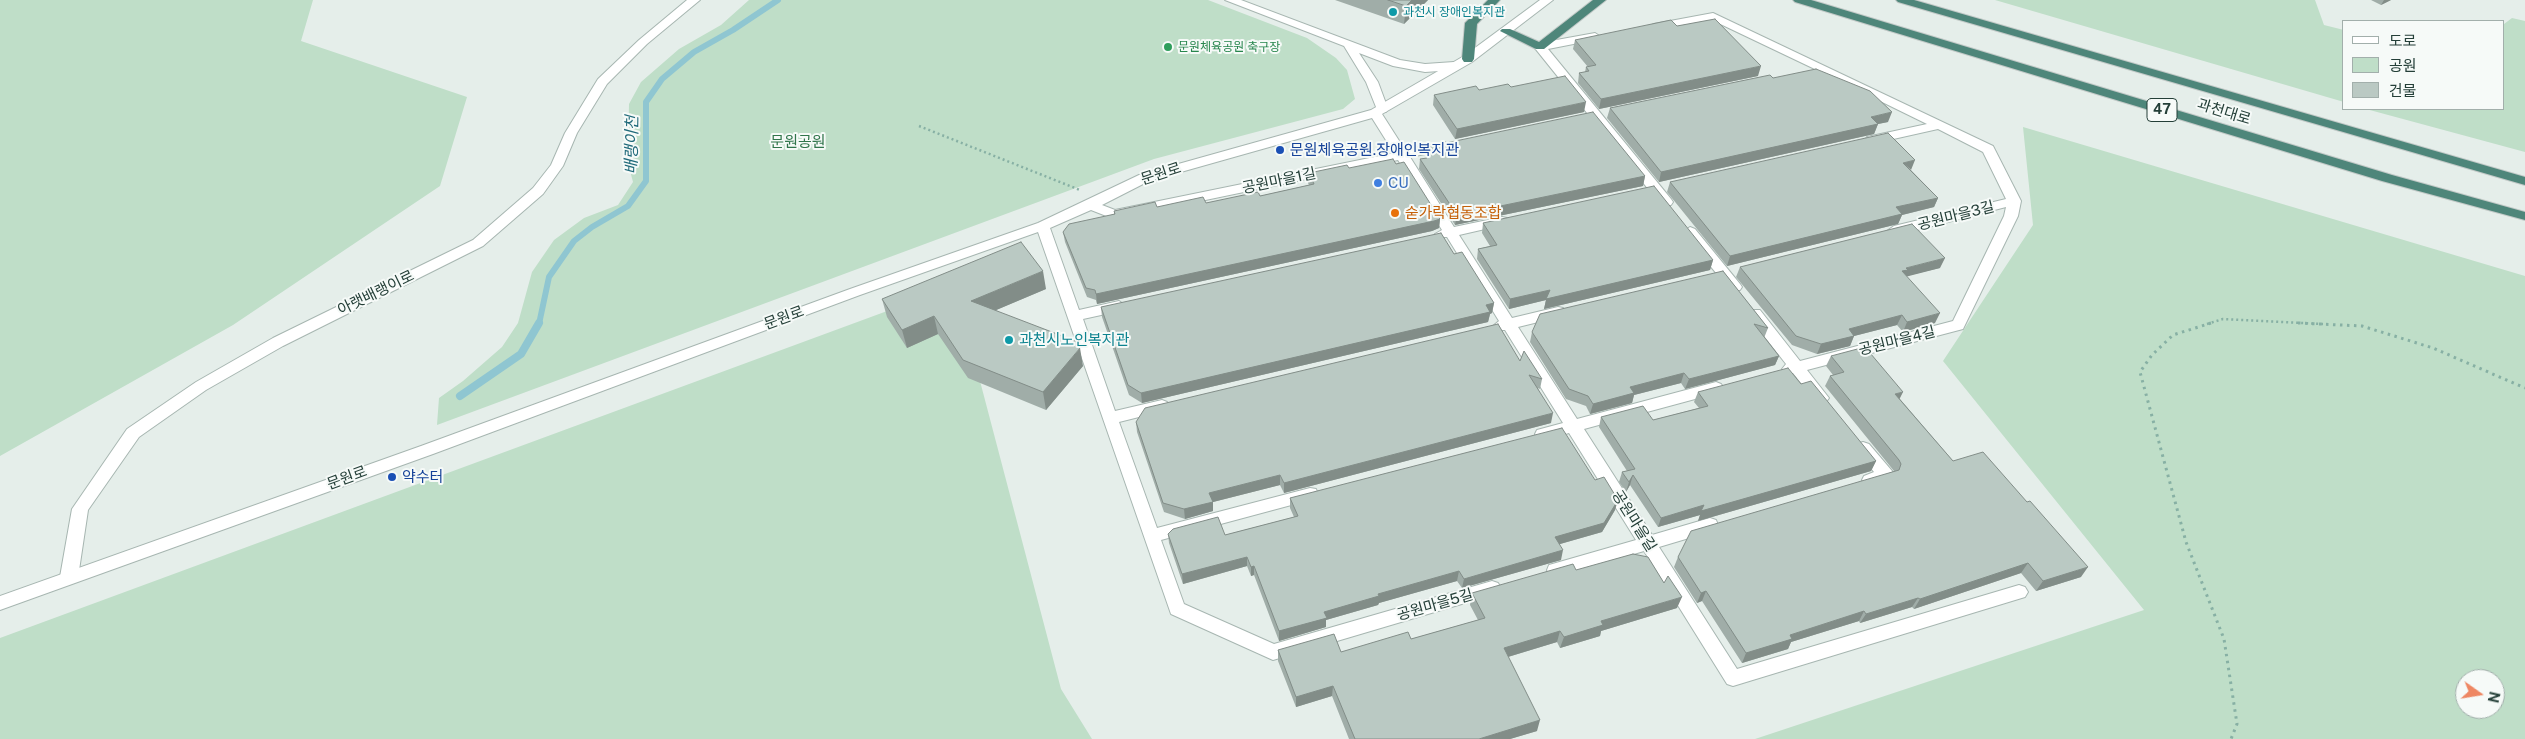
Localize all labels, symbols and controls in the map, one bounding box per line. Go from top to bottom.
place label: 과천시 장애인복지관 [1403,5,1505,19]
marker: 과천시 장애인복지관 [1387,6,1399,18]
legend [2342,20,2505,110]
text: 도로 [2389,32,2417,49]
place label: 문원체육공원 축구장 [1178,40,1280,54]
marker: 문원체육공원 축구장 [1162,41,1174,53]
text: 공원 [2389,57,2417,74]
text: 건물 [2389,82,2417,99]
street label: 과천대로 [2195,95,2253,129]
road number: 47 [2147,98,2177,122]
water label: 배랭이천 [622,115,642,175]
park label: 문원공원 [770,133,826,151]
place label: 문원체육공원.장애인복지관 [1290,141,1459,159]
marker: 문원체육공원.장애인복지관 [1274,144,1286,156]
street label: 문원로 [1139,159,1183,189]
street label: 공원마을1길 [1240,164,1318,198]
place label: CU [1388,174,1409,192]
marker: CU [1372,177,1384,189]
street label: 공원마을3길 [1916,198,1996,234]
place label: 숟가락협동조합 [1405,204,1502,222]
marker: 숟가락협동조합 [1389,207,1401,219]
street label: 아랫배랭이로 [335,267,417,319]
street label: 문원로 [761,302,807,334]
street label: 공원마을4길 [1857,323,1937,359]
place label: 과천시노인복지관 [1019,331,1129,349]
marker: 과천시노인복지관 [1003,334,1015,346]
street label: 문원로 [324,462,370,494]
place label: 약수터 [402,468,443,486]
marker: 약수터 [386,471,398,483]
street label: 공원마을길 [1608,487,1660,555]
street label: 공원마을5길 [1395,586,1475,624]
north arrow [2455,669,2505,719]
text: N [2485,690,2503,704]

